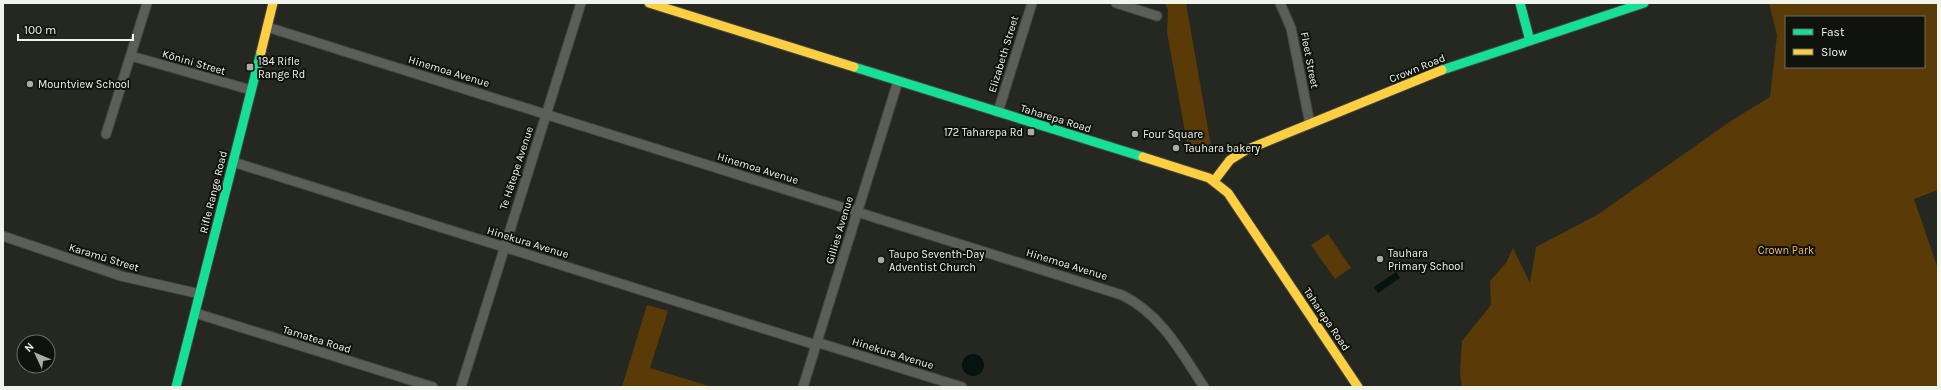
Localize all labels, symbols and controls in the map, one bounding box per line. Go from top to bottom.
street label: Elizabeth Street [986,14,1021,94]
scale bar [18,16,133,42]
legend [1785,16,1925,68]
text: 100 m [24,23,56,37]
text: Fast [1821,25,1845,39]
street label: Fleet Street [1298,31,1321,89]
text: Slow [1821,45,1847,59]
street label: Kōnini Street [161,47,227,78]
street label: Crown Road [1387,51,1447,86]
street label: Hinemoa Avenue [407,53,491,90]
place label: 184 Rifle Range Rd [258,55,305,81]
marker: 184 Rifle Range Rd [245,62,255,72]
place label: Mountview School [38,78,130,91]
marker: Mountview School [25,79,35,89]
street label: Taharepa Road [1019,102,1093,135]
street label: Te Hātepe Avenue [497,124,536,212]
place label: 172 Taharepa Rd [944,126,1023,139]
marker: 172 Taharepa Rd [1026,127,1036,137]
place label: Four Square [1143,128,1203,141]
marker: Four Square [1130,129,1140,139]
place label: Tauhara bakery [1184,142,1260,155]
marker: Tauhara bakery [1171,143,1181,153]
street label: Rifle Range Road [197,150,230,235]
street label: Hinemoa Avenue [716,150,800,187]
street label: Gillies Avenue [823,194,856,266]
street label: Hinekura Avenue [485,224,571,261]
street label: Karamū Street [67,241,140,274]
park label: Crown Park [1758,244,1814,257]
street label: Hinemoa Avenue [1025,246,1109,283]
place label: Tauhara Primary School [1388,247,1463,273]
place label: Taupo Seventh-Day Adventist Church [889,248,984,274]
marker: Tauhara Primary School [1375,254,1385,264]
marker: Taupo Seventh-Day Adventist Church [876,255,886,265]
street label: Taharepa Road [1301,285,1352,353]
street label: Tamatea Road [281,323,353,356]
north arrow [16,334,56,374]
street label: Hinekura Avenue [850,335,936,372]
text: N [22,340,37,355]

